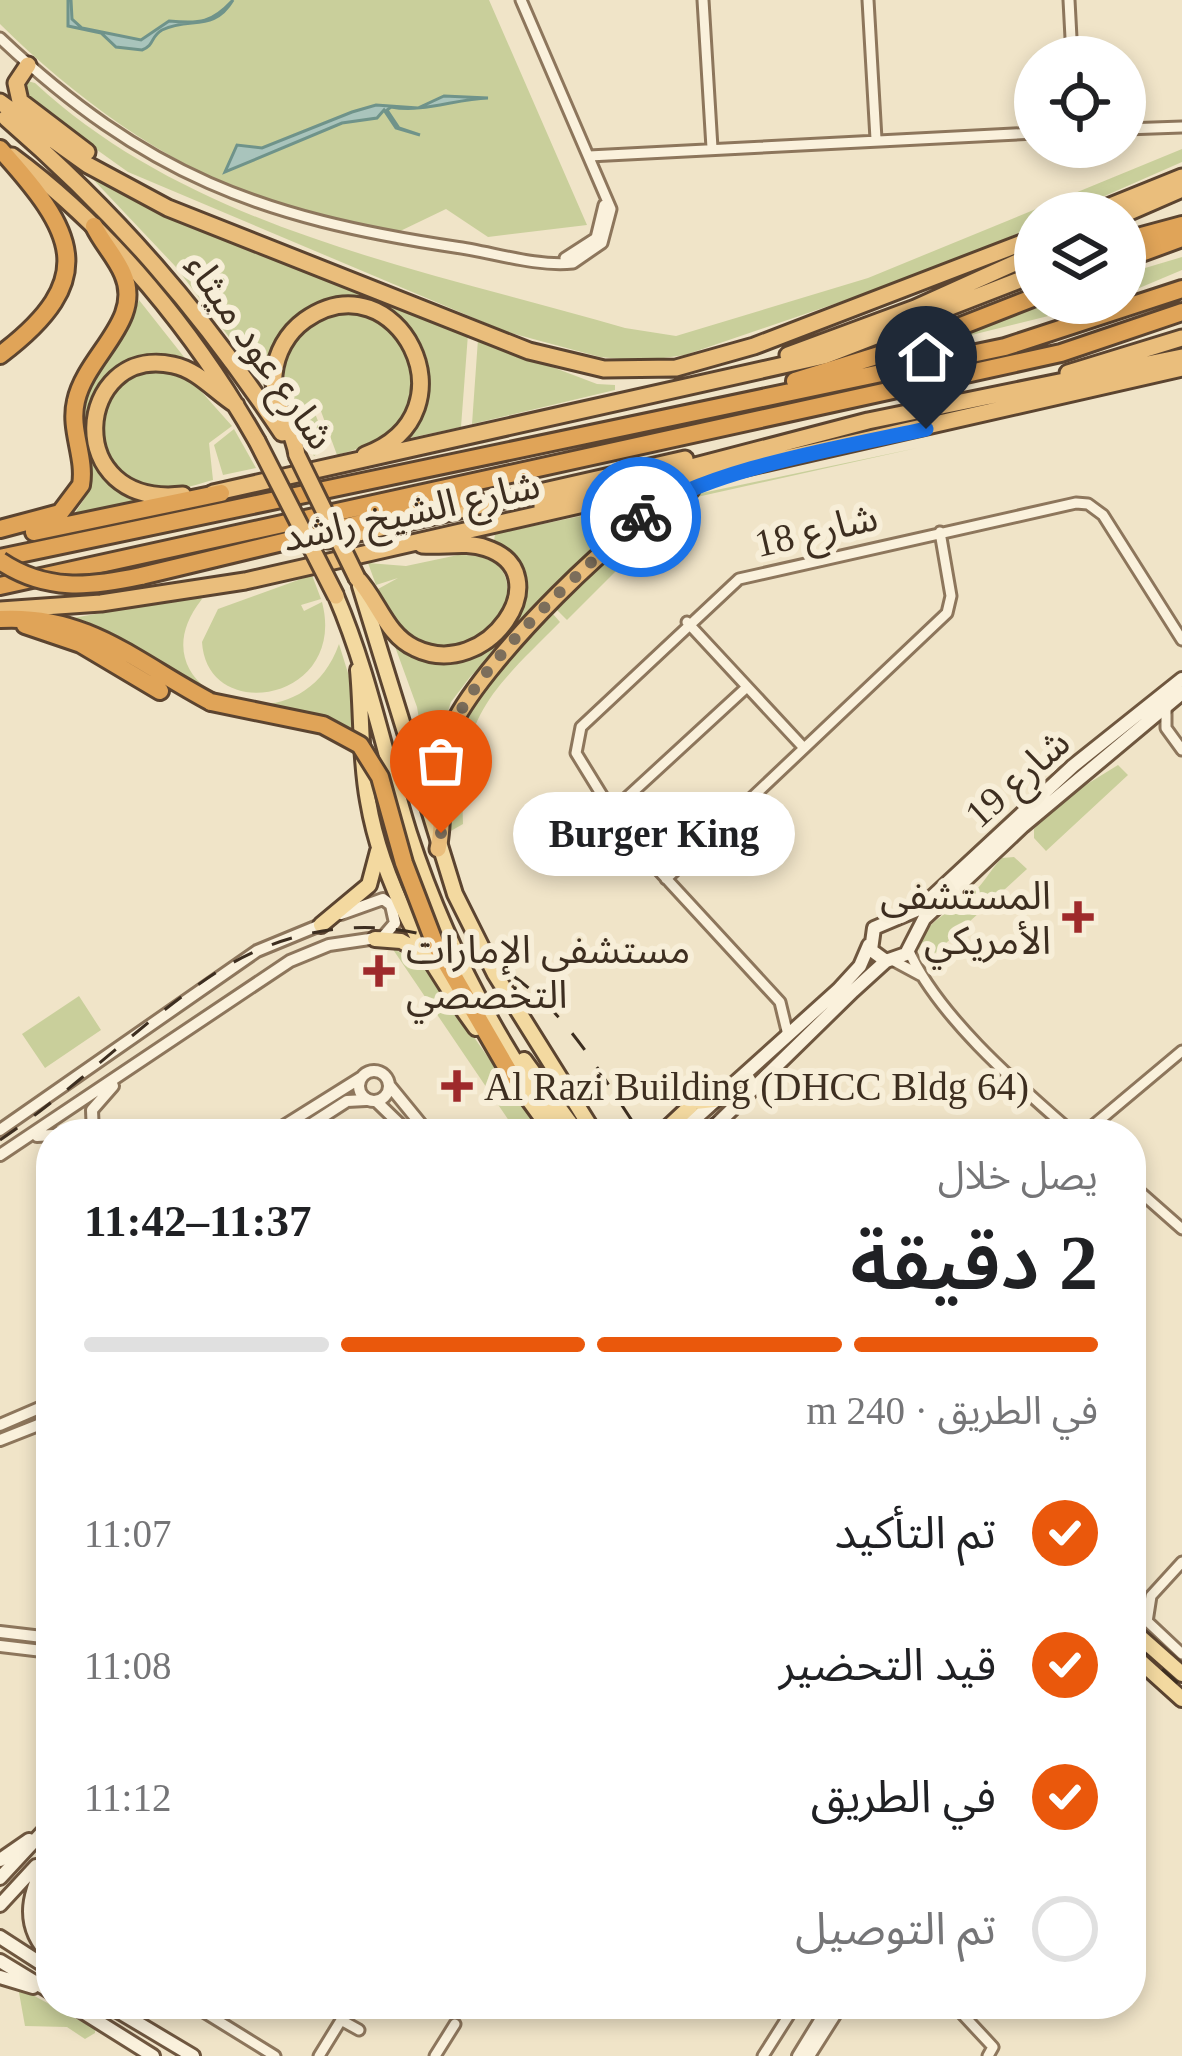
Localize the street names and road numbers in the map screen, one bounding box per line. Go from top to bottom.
street label: شارع عود ميثاء [171,245,343,461]
street label: شارع الشيخ راشد [278,463,545,567]
street label: شارع 18 [750,495,883,572]
street label: شارع 19 [956,720,1082,841]

